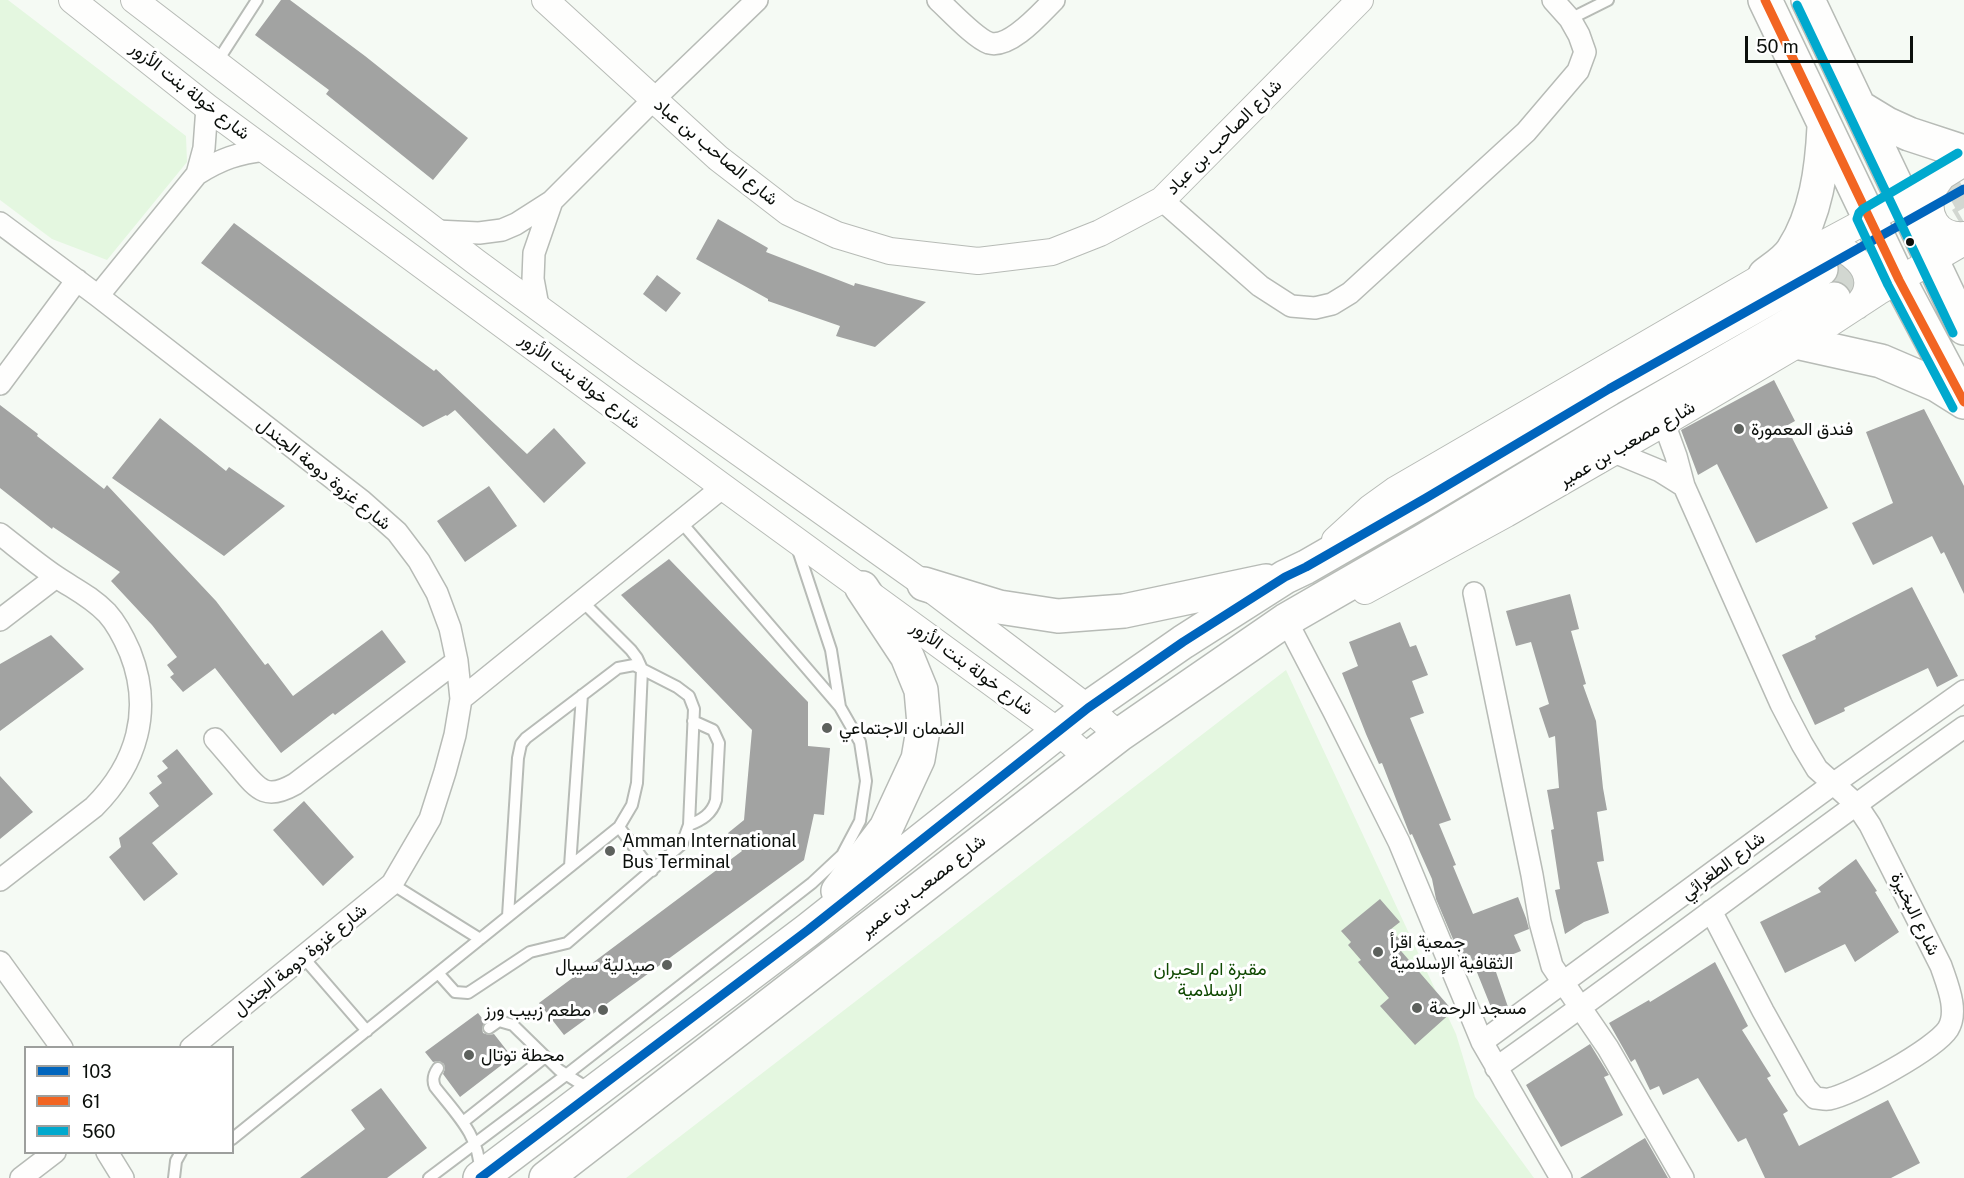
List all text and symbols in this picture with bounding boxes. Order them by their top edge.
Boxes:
scale bar [1748,24,1916,62]
text: 50 m [1756,36,1799,57]
street label: شارع خولة بنت الأزور [126,37,254,145]
street label: شارع الصاحب بن عباد [1162,75,1286,199]
street label: شارع الصاحب بن عباد [650,94,782,210]
unlabelled marker [1904,236,1916,248]
street label: شارع خولة بنت الأزور [515,328,645,434]
street label: شارع مصعب بن عمير [1555,396,1699,492]
street label: شارع غزوة دومة الجندل [253,413,395,535]
place label: فندق المعمورة [1751,418,1853,440]
marker: فندق المعمورة [1732,422,1746,436]
street label: شارع خولة بنت الأزور [906,616,1038,720]
place label: الضمان الاجتماعي [839,717,964,739]
marker: الضمان الاجتماعي [820,721,834,735]
street label: شارع الطغرائي [1677,827,1769,905]
place label: Amman International Bus Terminal [622,830,797,872]
street label: شارع مصعب بن عمير [856,830,990,942]
marker: Amman International Bus Terminal [603,844,617,858]
street label: شارع البخيرة [1886,869,1944,959]
street label: شارع غزوة دومة الجندل [229,899,371,1021]
place label: جمعية اقرأ الثقافية الإسلامية [1390,931,1513,974]
marker: جمعية اقرأ الثقافية الإسلامية [1371,945,1385,959]
place label: صيدلية سيبال [555,954,655,976]
marker: صيدلية سيبال [660,958,674,972]
park label: مقبرة ام الحيران الإسلامية [1153,958,1267,1000]
place label: مسجد الرحمة [1429,997,1527,1019]
place label: مطعم زبيب ورز [484,999,591,1021]
marker: مسجد الرحمة [1410,1001,1424,1015]
marker: مطعم زبيب ورز [596,1003,610,1017]
place label: محطة توتال [481,1044,564,1066]
legend [24,1046,234,1154]
marker: محطة توتال [462,1048,476,1062]
text: 103 [82,1061,112,1082]
text: 61 [82,1091,101,1112]
text: 560 [82,1121,116,1142]

